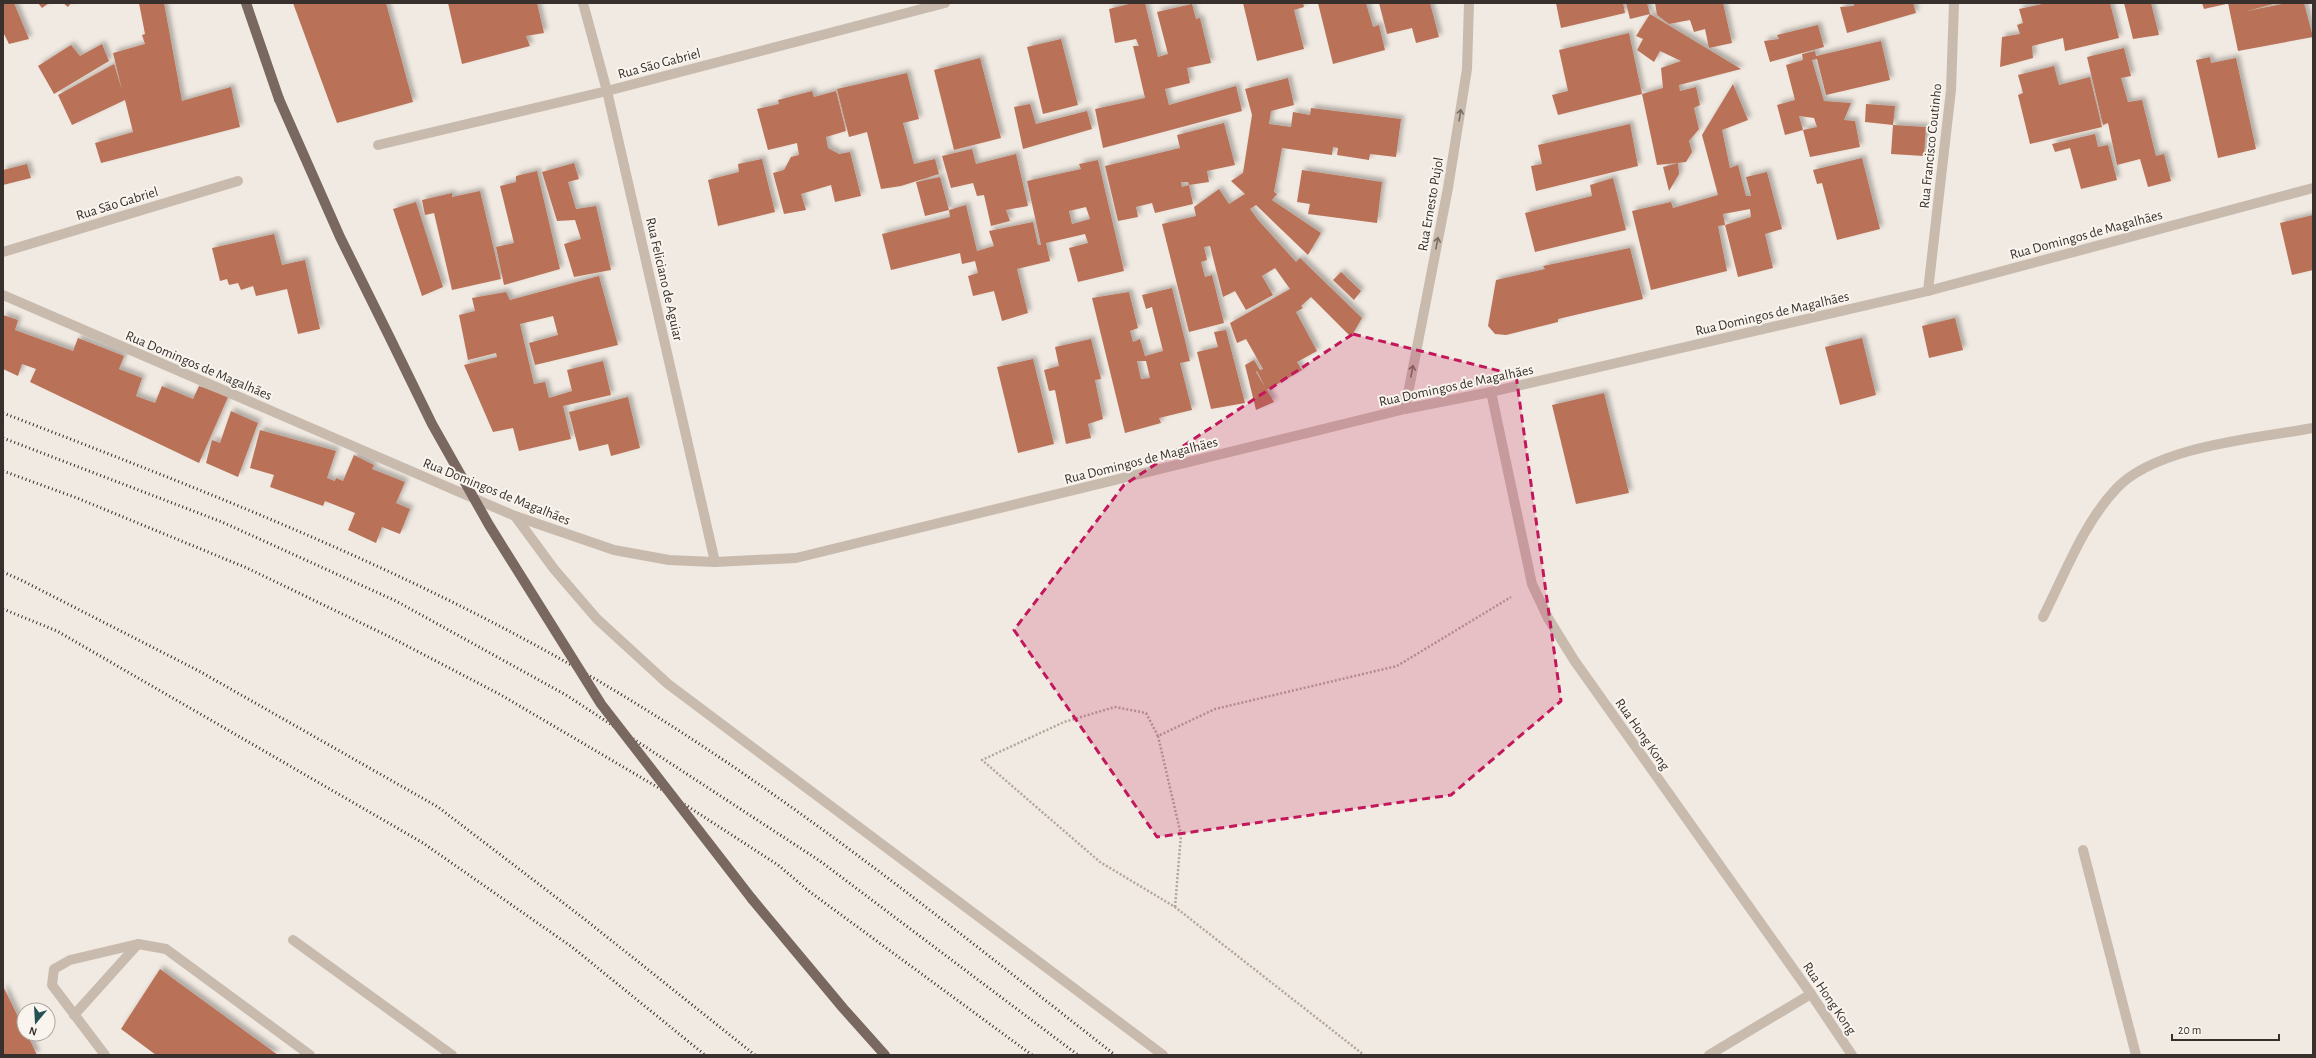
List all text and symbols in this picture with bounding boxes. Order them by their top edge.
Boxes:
street label: Rua São Gabriel [616,46,702,82]
street label: Rua Francisco Coutinho [1917,83,1945,209]
one-way arrow [1456,109,1464,122]
street label: Rua Ernesto Pujol [1416,156,1446,252]
street label: Rua São Gabriel [75,185,160,223]
street label: Rua Domingos de Magalhães [2008,208,2164,262]
street label: Rua Feliciano de Aguiar [643,216,685,343]
one-way arrow [1434,237,1442,250]
street label: Rua Domingos de Magalhães [1694,289,1851,339]
street label: Rua Domingos de Magalhães [123,329,274,403]
street label: Rua Domingos de Magalhães [1378,363,1535,409]
one-way arrow [1409,365,1417,378]
street label: Rua Domingos de Magalhães [1063,435,1219,487]
street label: Rua Domingos de Magalhães [421,456,572,528]
street label: Rua Hong Kong [1612,696,1672,773]
street label: Rua Hong Kong [1800,960,1859,1037]
north arrow [16,1002,56,1042]
scale bar [2172,1016,2279,1042]
text: 20 m [2178,1024,2201,1036]
text: N [28,1025,38,1037]

